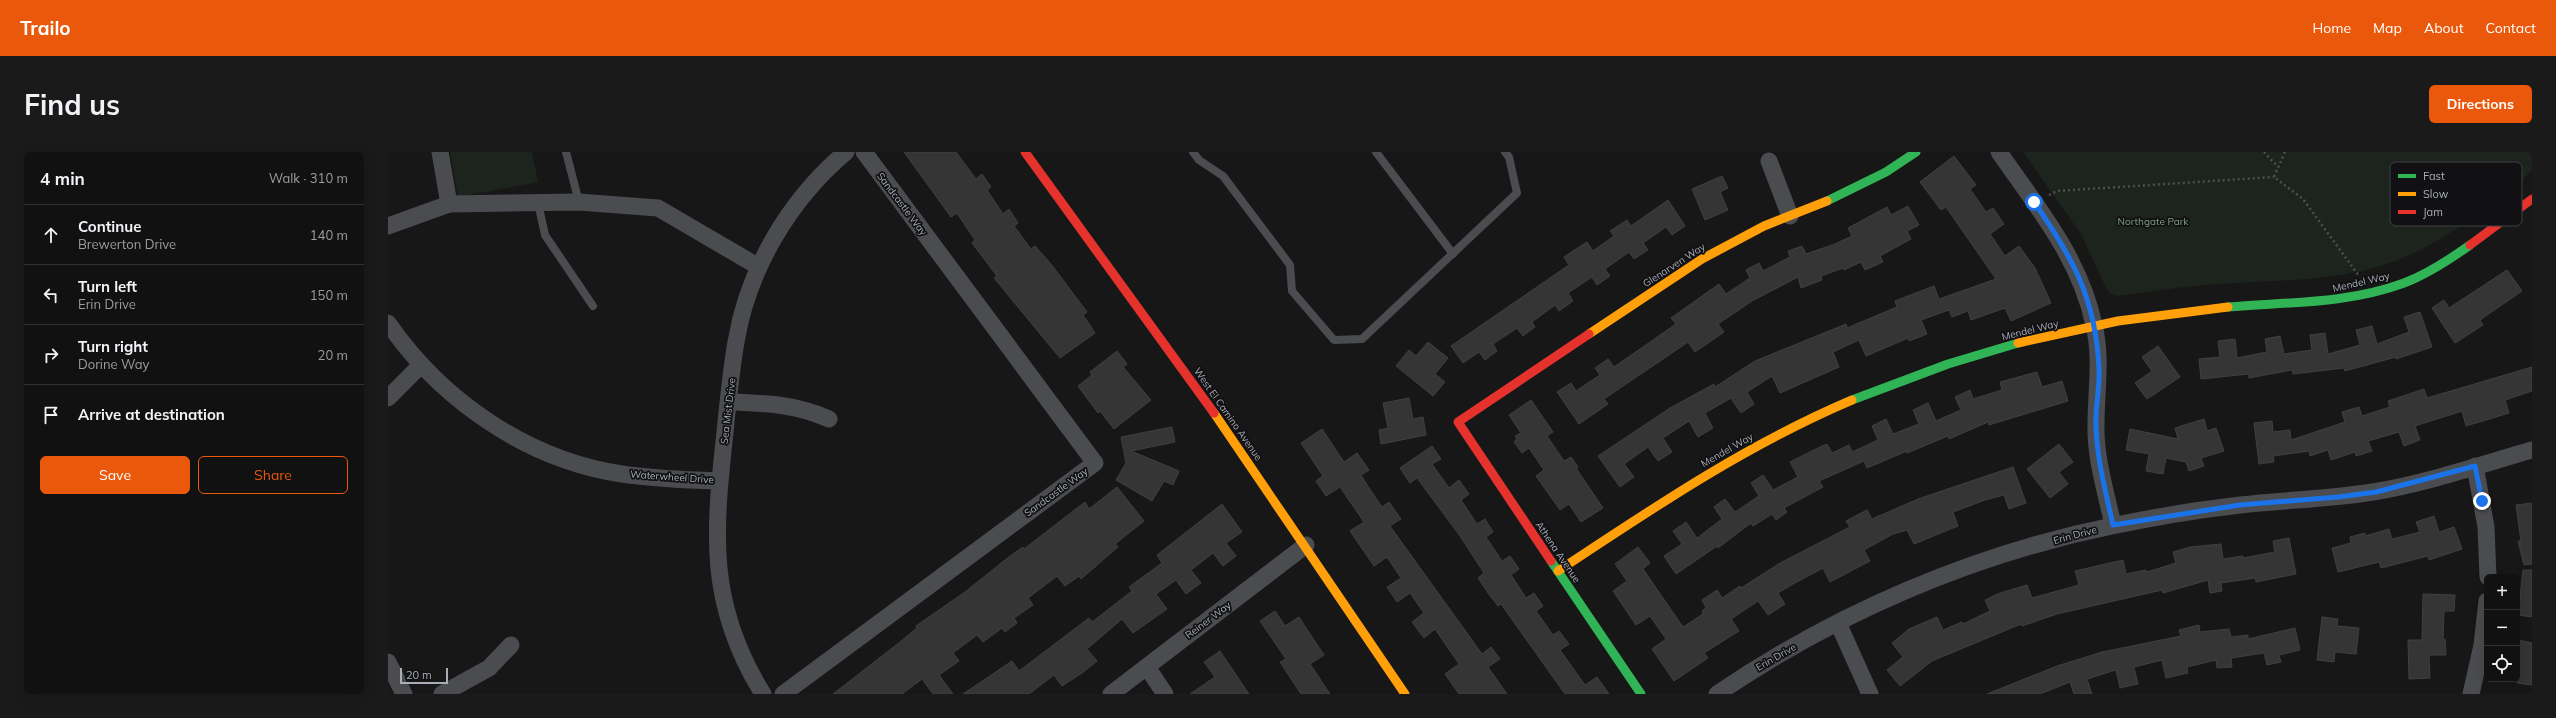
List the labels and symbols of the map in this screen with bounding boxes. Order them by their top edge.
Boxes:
legend [2390,162,2522,226]
text: Fast [2423,169,2445,183]
street label: Sandcastle Way [874,170,930,239]
text: Slow [2423,187,2449,201]
route start [2025,193,2043,211]
text: Jam [2423,205,2443,219]
park label: Northgate Park [2117,215,2189,228]
street label: Glenarven Way [1640,240,1708,290]
street label: Mendel Way [2331,269,2391,295]
street label: Mendel Way [2000,316,2060,343]
street label: West El Camino Avenue [1191,365,1265,463]
street label: Sea Mist Drive [718,377,738,445]
street label: Mendel Way [1699,429,1756,470]
street label: Sandcastle Way [1022,464,1091,519]
street label: Waterwheel Drive [630,468,714,486]
route end [2473,492,2491,510]
street label: Athena Avenue [1533,519,1583,585]
street label: Erin Drive [2052,523,2098,547]
street label: Reiner Way [1183,598,1234,641]
street label: Erin Drive [1753,640,1799,674]
scale bar [400,666,448,685]

